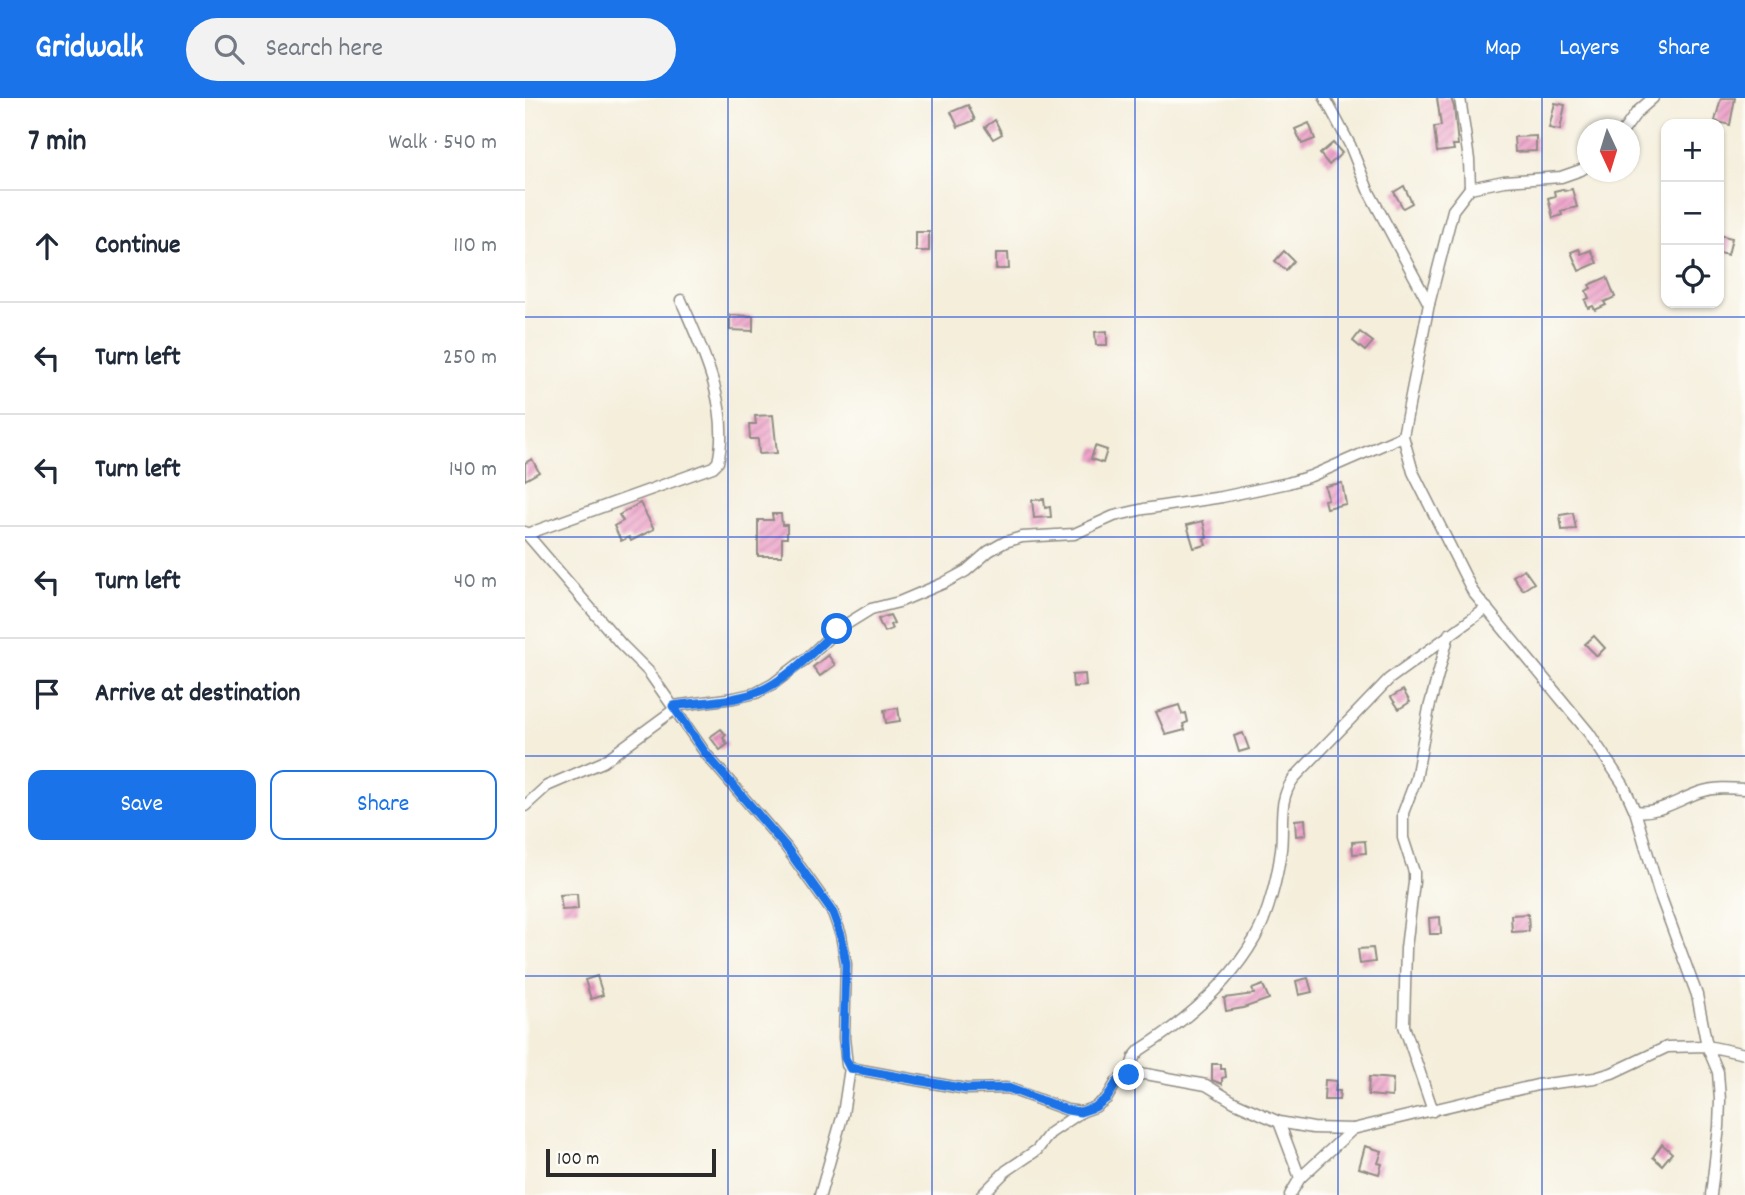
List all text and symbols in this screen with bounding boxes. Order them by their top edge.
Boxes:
search box [186,18,676,81]
text: Gridwalk [35,26,144,73]
icon: search [210,30,248,68]
text: Search here [266,31,383,68]
text: Map [1485,32,1521,66]
text: Layers [1559,32,1620,66]
text: Share [1658,32,1710,66]
north arrow [1577,119,1640,182]
map controls [1661,119,1724,308]
button: + [1661,119,1724,182]
text: 7 min [28,122,86,165]
text: Walk · 540 m [389,127,497,160]
button: − [1661,182,1724,245]
icon: ahead [28,227,66,265]
text: Continue [95,228,180,265]
text: 110 m [453,230,497,263]
button: locate [1661,245,1724,308]
icon: left [28,339,66,377]
text: Turn left [95,340,181,377]
text: 250 m [443,342,497,375]
icon: left [28,451,66,489]
text: Turn left [95,452,181,489]
text: 140 m [449,454,497,487]
icon: left [28,563,66,601]
text: Turn left [95,564,181,601]
text: 40 m [454,566,497,599]
route start [821,613,852,644]
icon: arrive [28,675,66,713]
text: Arrive at destination [95,676,300,713]
button: Save [28,770,256,840]
button: Share [270,770,497,840]
route end [1113,1059,1144,1090]
scale bar [546,1146,716,1178]
text: 100 m [557,1147,599,1174]

